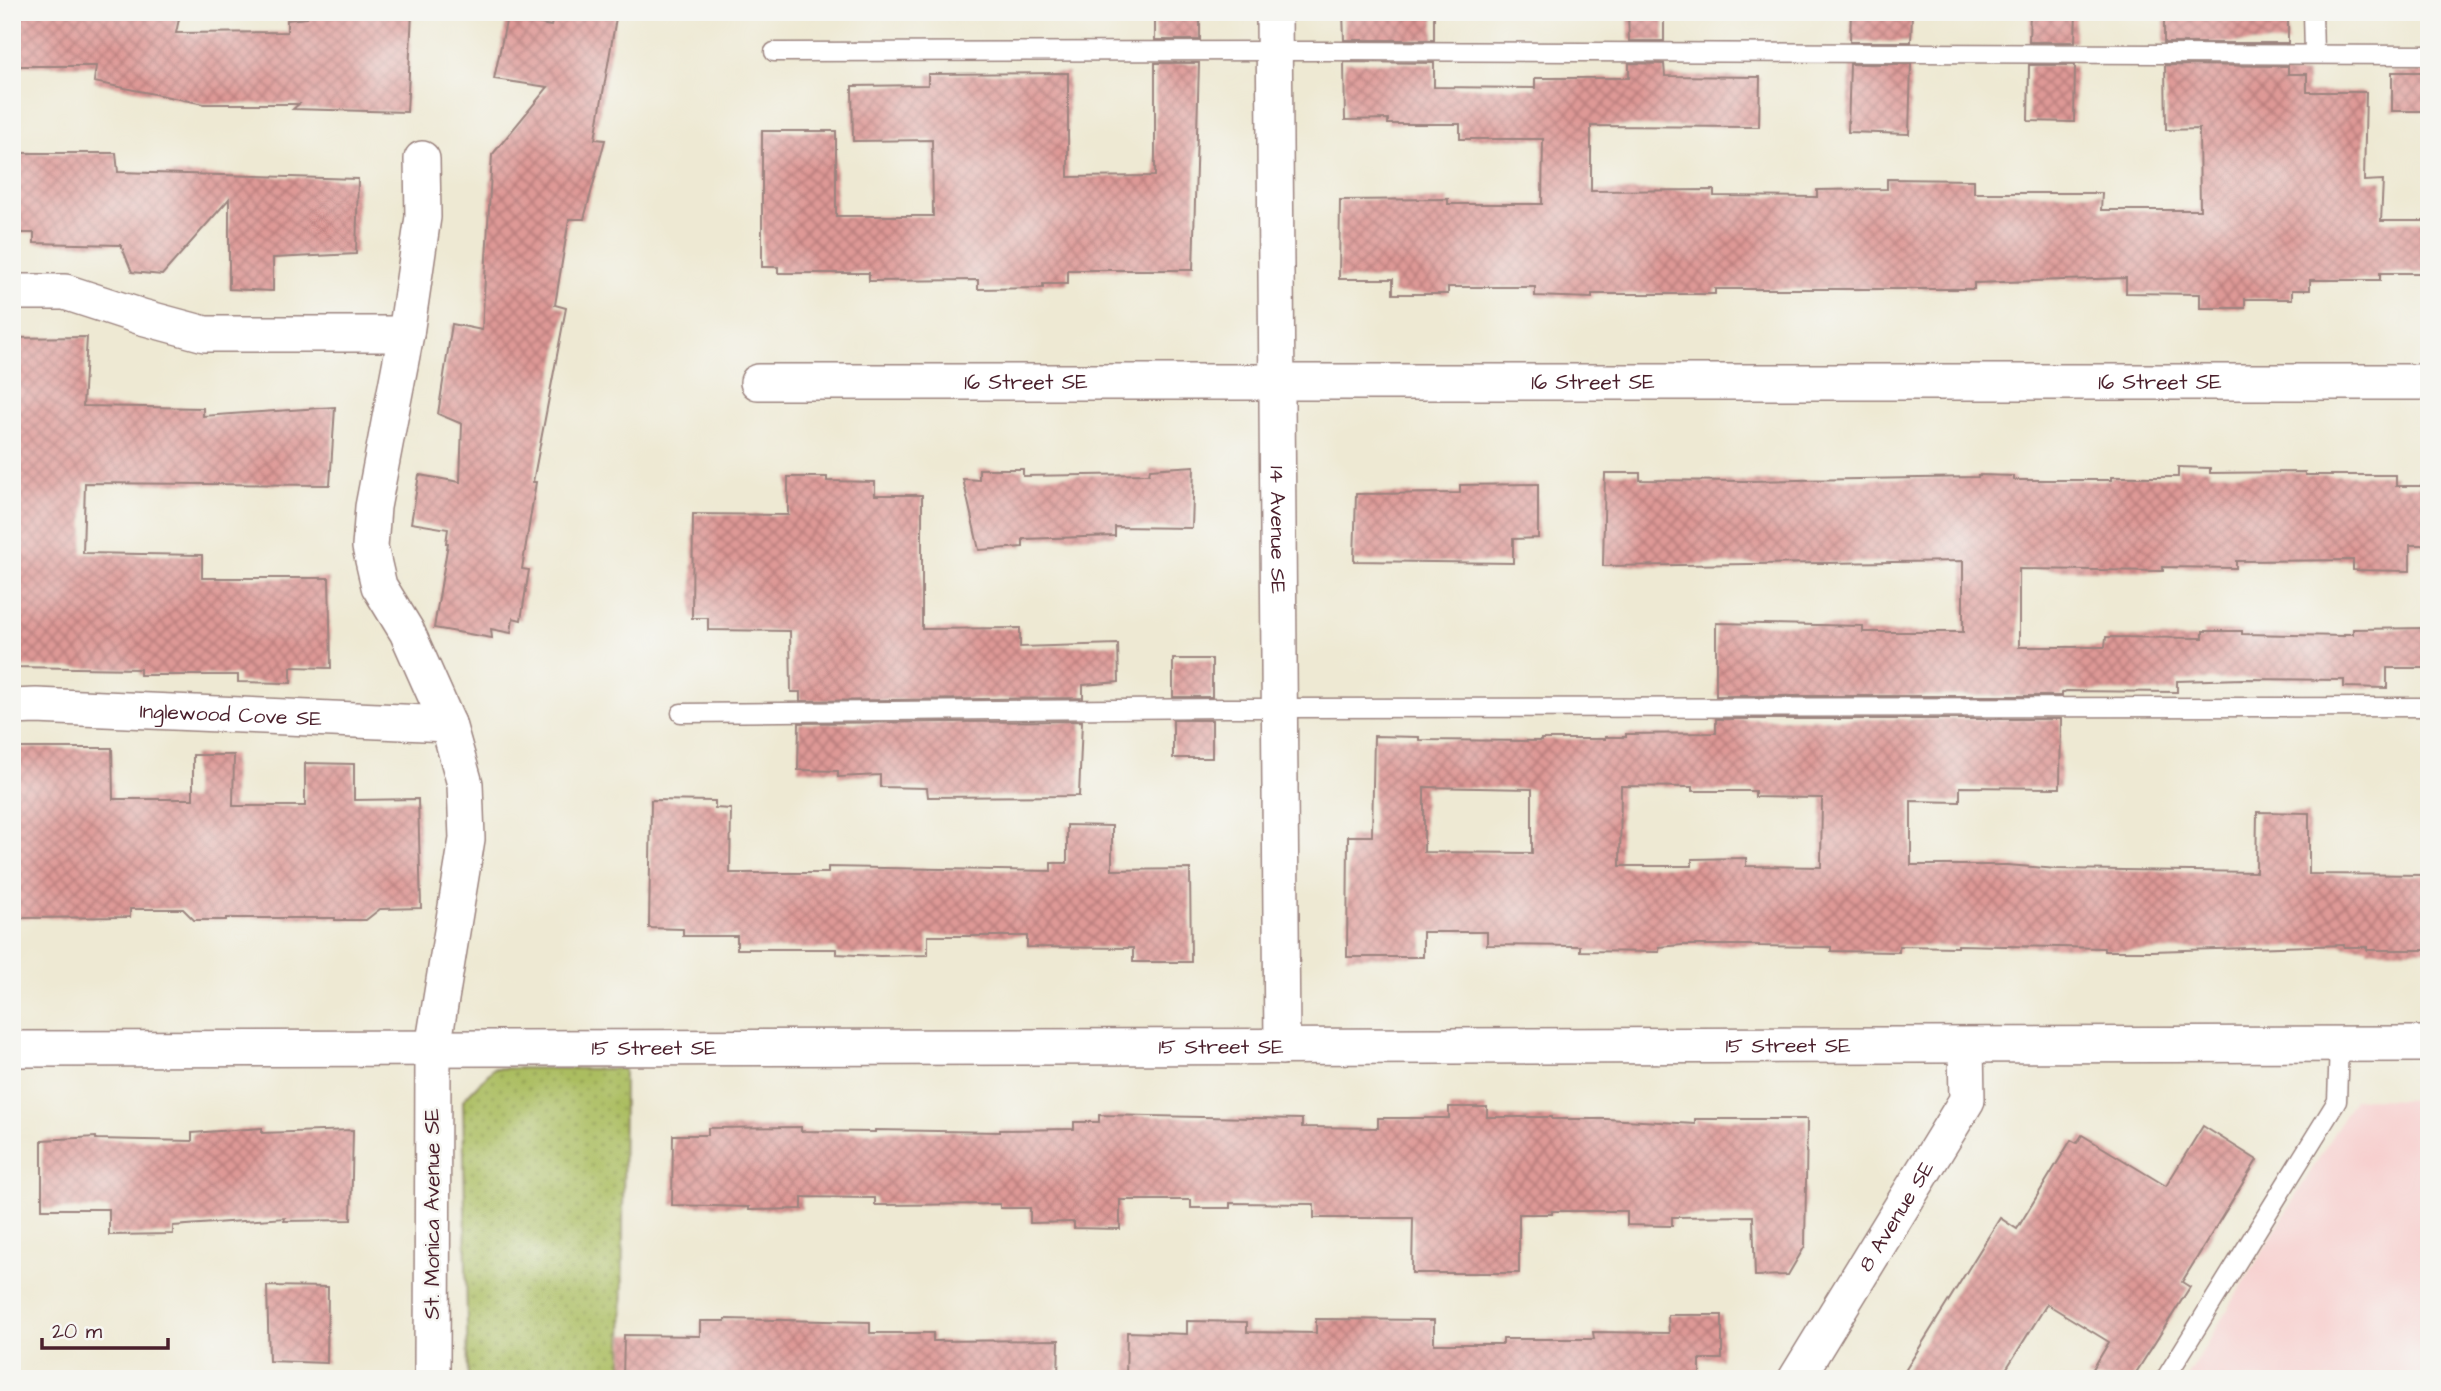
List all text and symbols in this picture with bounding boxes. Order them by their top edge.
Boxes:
street label: 16 Street SE [964,368,1088,397]
street label: 16 Street SE [1531,368,1655,397]
street label: 16 Street SE [2098,368,2222,397]
street label: 14 Avenue SE [1263,466,1293,595]
street label: Inglewood Cove SE [139,697,323,733]
street label: 15 Street SE [1725,1031,1851,1060]
street label: 15 Street SE [1158,1032,1284,1062]
street label: 15 Street SE [591,1034,717,1063]
street label: St. Monica Avenue SE [418,1108,447,1320]
street label: 8 Avenue SE [1851,1155,1941,1277]
scale bar [42,1307,168,1351]
text: 20 m [52,1317,103,1346]

